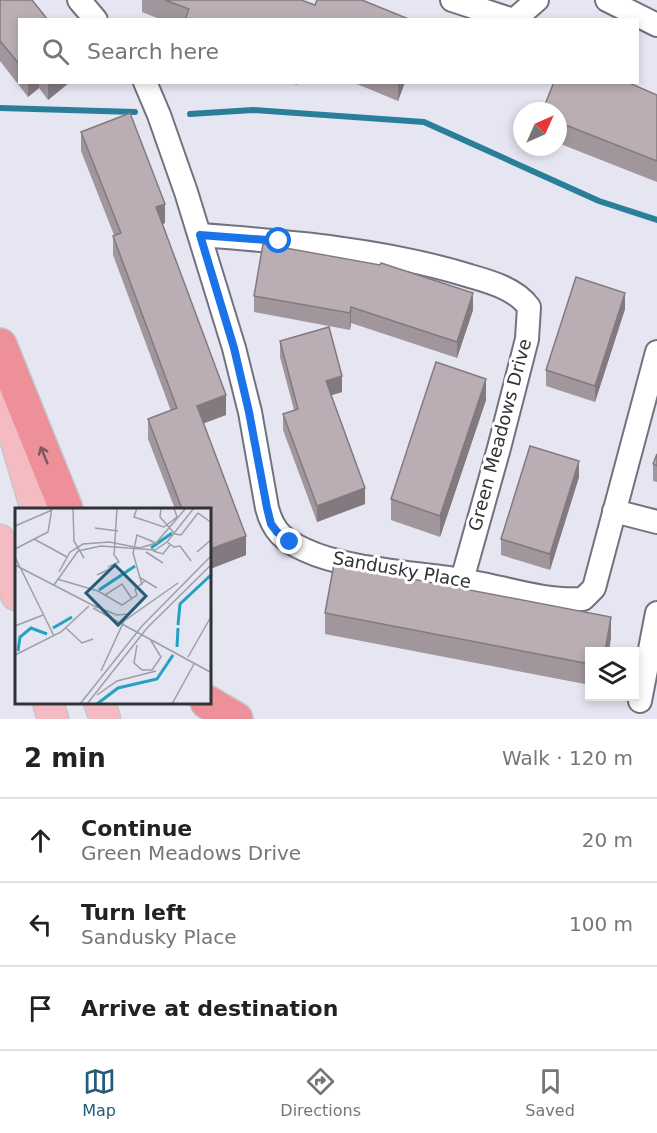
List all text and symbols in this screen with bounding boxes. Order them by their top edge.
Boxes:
search box [18,18,639,84]
icon: search [39,35,72,68]
text: Search here [87,39,219,64]
north arrow [513,102,567,156]
route start [265,227,291,253]
street label: Green Meadows Drive [464,336,535,533]
one-way arrow [38,446,49,465]
inset map [15,508,212,704]
route end [276,528,302,554]
street label: Sandusky Place [331,547,473,592]
map controls [585,647,639,701]
button: layers [585,647,639,701]
text: 2 min [24,743,106,773]
text: Walk · 120 m [502,746,633,770]
text: Continue [81,816,192,841]
icon: ahead [24,824,57,857]
text: 20 m [582,828,633,852]
text: Green Meadows Drive [81,841,301,865]
text: Turn left [81,900,186,925]
icon: left [24,908,57,941]
text: 100 m [569,912,633,936]
text: Sandusky Place [81,925,237,949]
icon: arrive [24,992,57,1025]
text: Arrive at destination [81,996,338,1021]
tab: Map [82,1065,116,1120]
tab: Directions [280,1065,361,1120]
tab: Saved [525,1065,575,1120]

